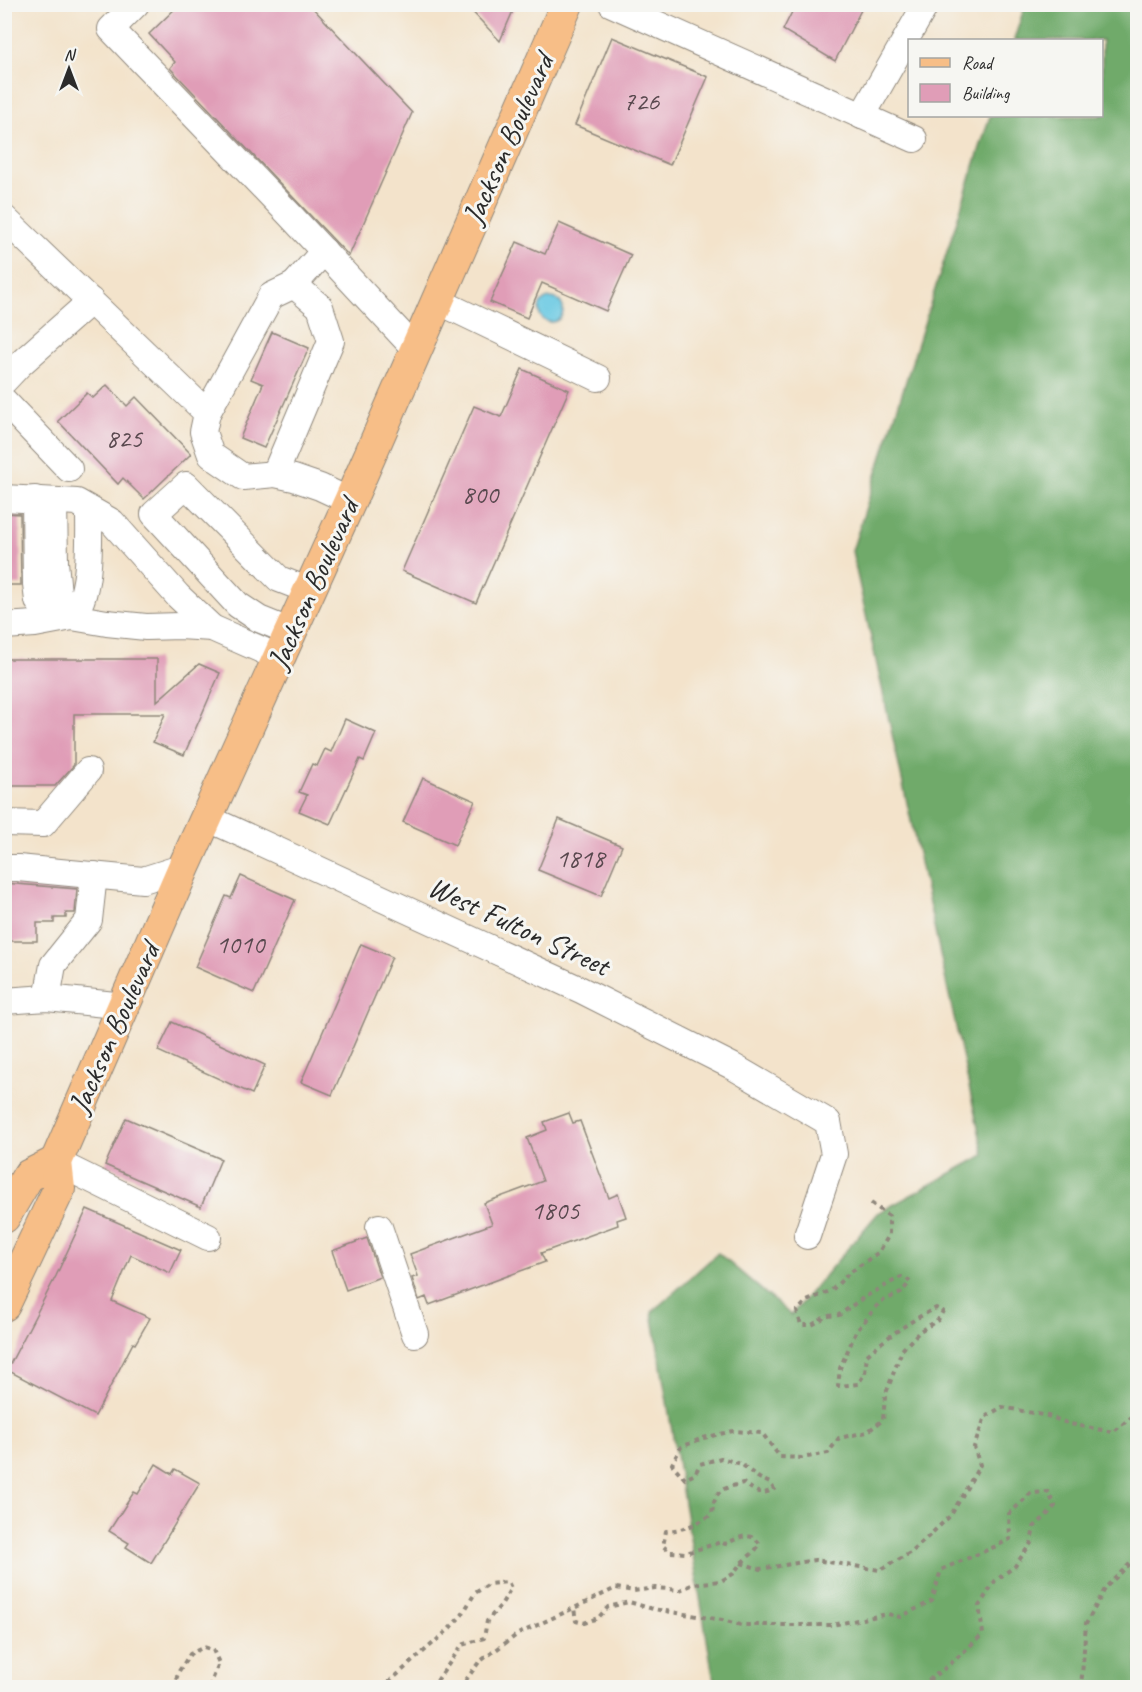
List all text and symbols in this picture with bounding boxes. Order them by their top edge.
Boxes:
north arrow [39,39,99,99]
legend [908,39,1103,117]
street label: Jackson Boulevard [453,44,564,232]
text: N [64,45,77,65]
text: Road [962,52,995,74]
text: Building [962,82,1011,104]
house number: 726 [623,84,660,118]
house number: 825 [106,421,144,455]
house number: 800 [462,477,500,511]
street label: Jackson Boulevard [258,489,369,677]
house number: 1818 [556,841,607,875]
street label: West Fulton Street [422,868,618,986]
house number: 1010 [216,927,266,961]
street label: Jackson Boulevard [59,933,170,1121]
house number: 1805 [531,1193,581,1227]

